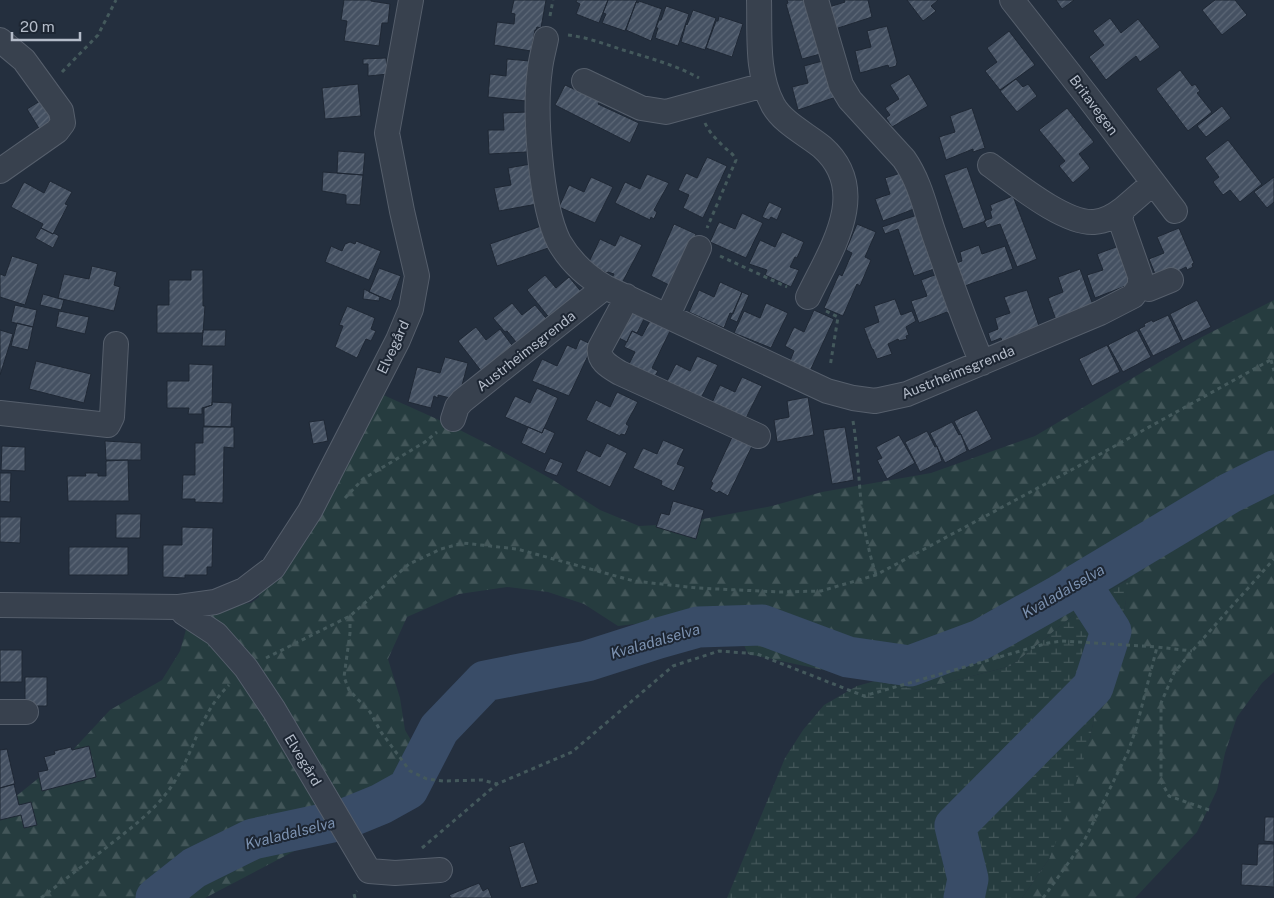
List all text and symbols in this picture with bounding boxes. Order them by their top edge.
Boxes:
scale bar [12,10,80,42]
text: 20 m [20,18,55,35]
street label: Britavegen [1066,72,1122,138]
street label: Austrheimsgrenda [474,308,578,394]
street label: Elvegård [374,318,412,376]
street label: Austrheimsgrenda [899,342,1017,402]
water label: Kvaladalselva [1019,561,1107,621]
water label: Kvaladalselva [608,620,702,662]
street label: Elvegård [281,731,325,789]
water label: Kvaladalselva [243,814,337,852]

